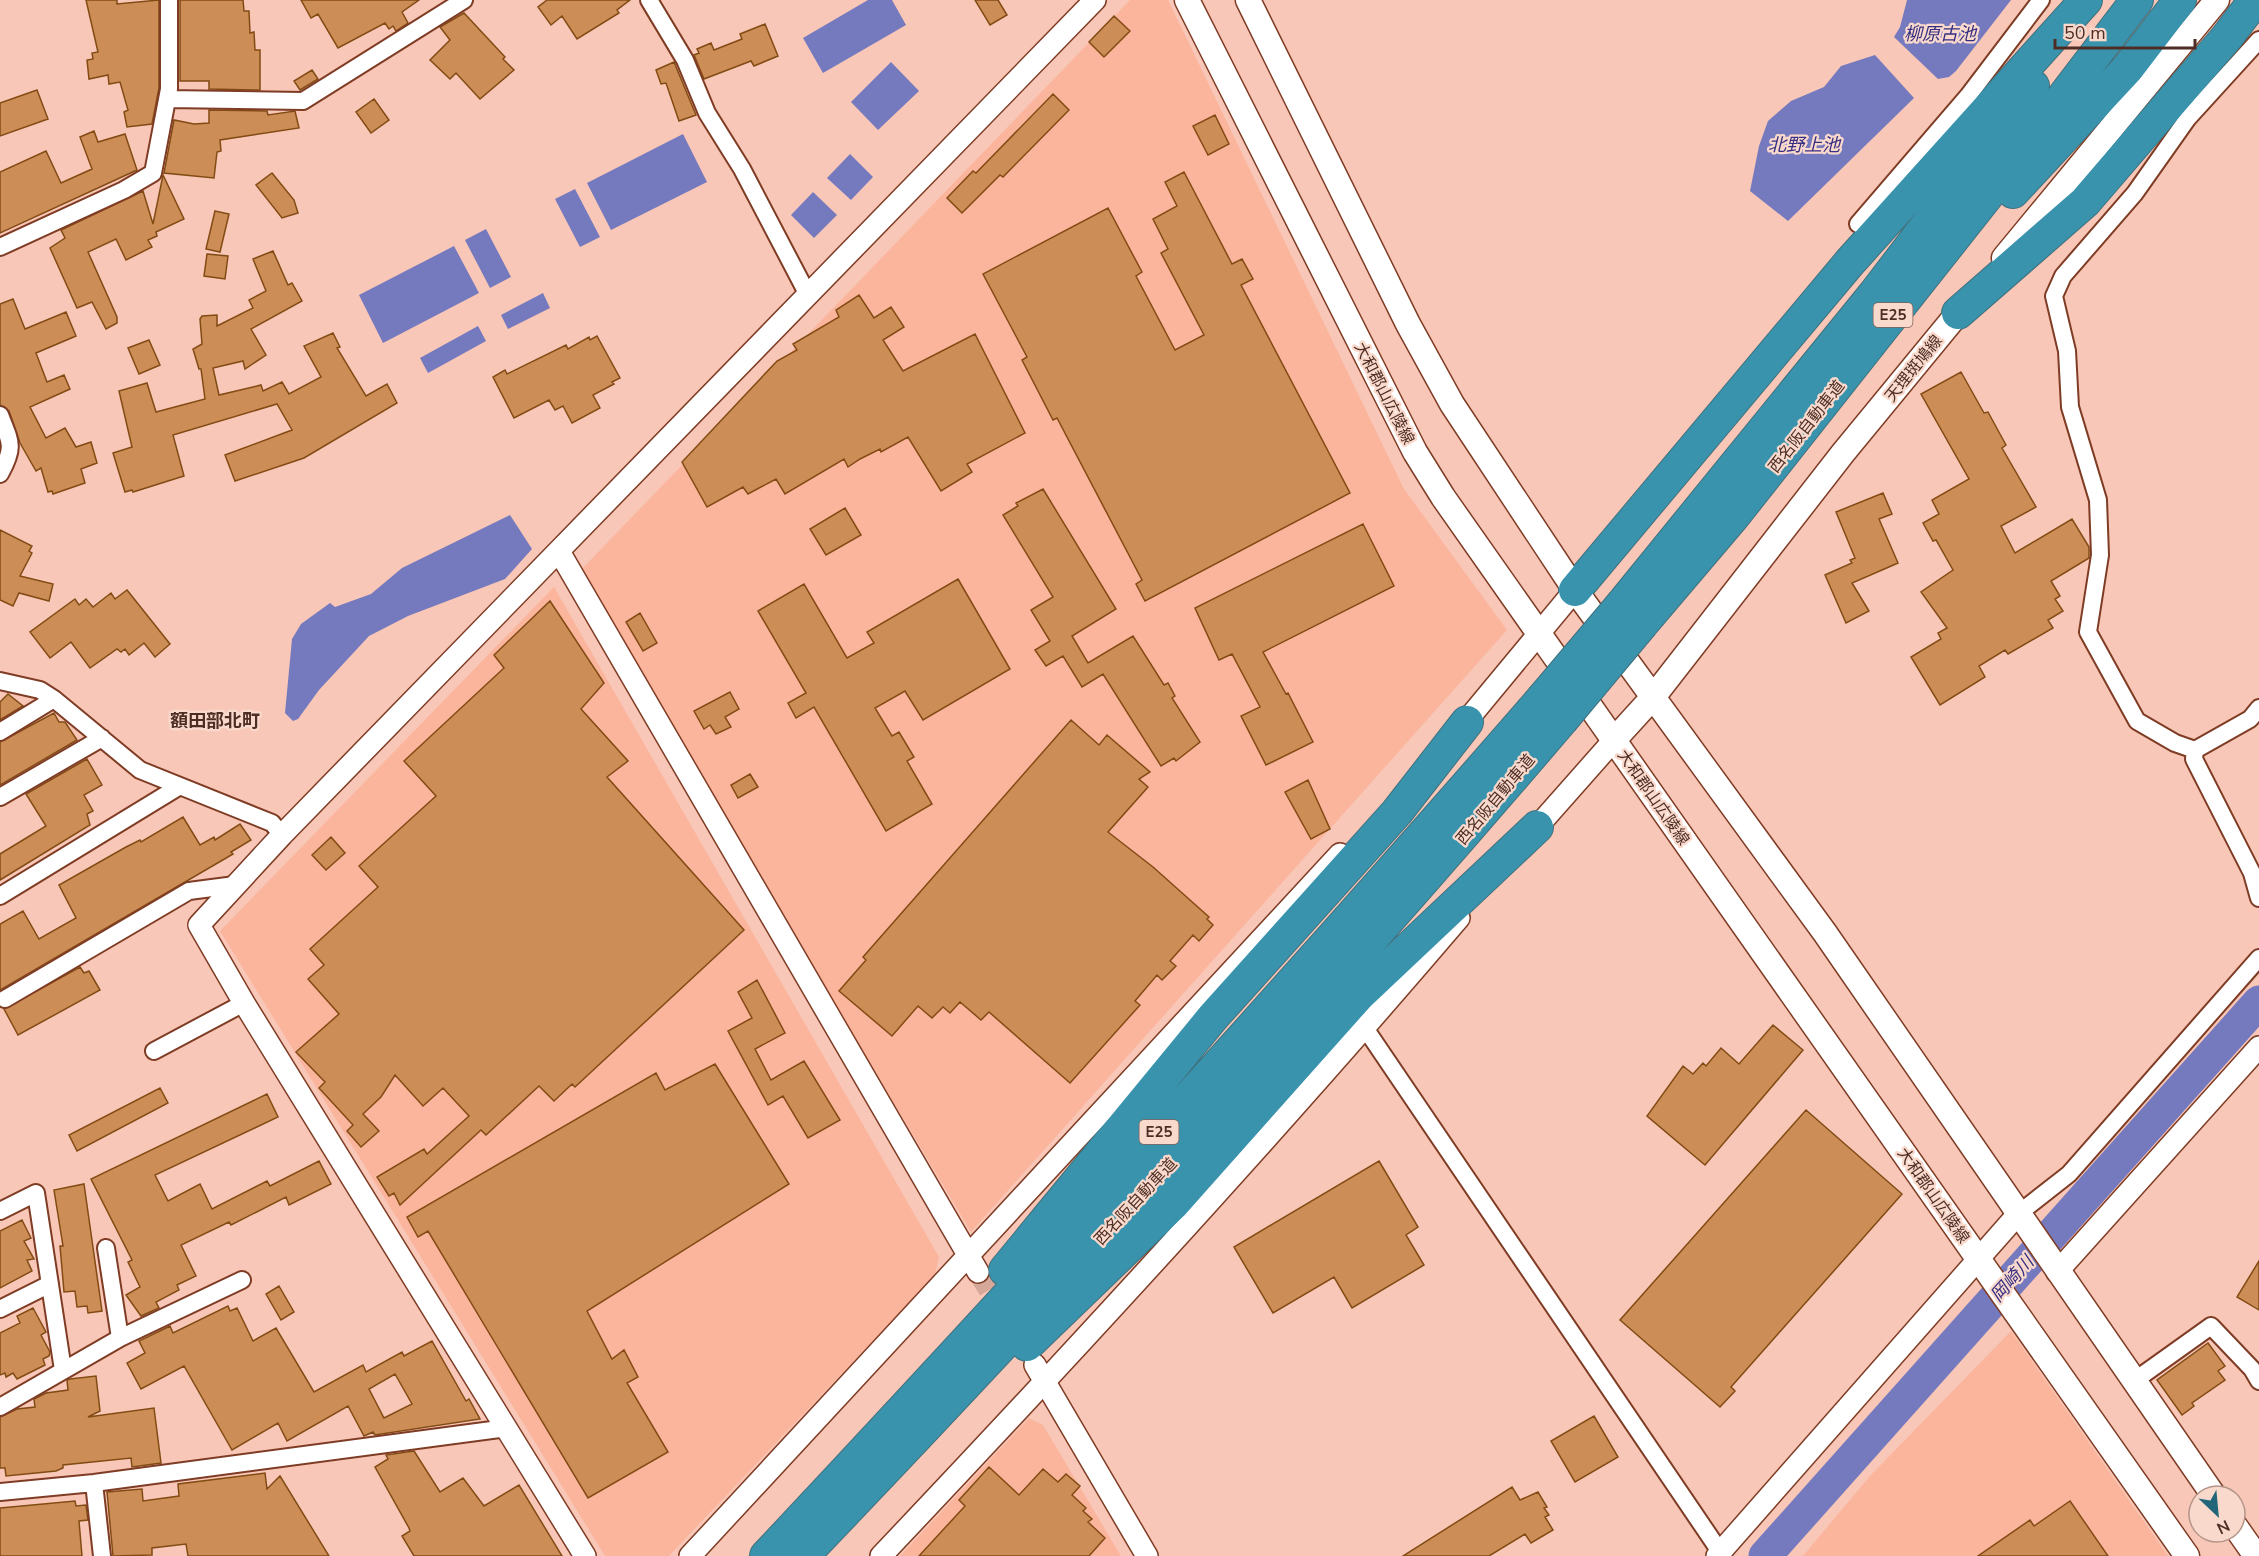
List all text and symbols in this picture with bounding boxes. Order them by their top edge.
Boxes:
scale bar [2055,12,2194,50]
text: 50 m [2064,21,2106,45]
water label: 柳原古池 [1904,22,1978,46]
water label: 北野上池 [1768,133,1842,157]
road number: E25 [1874,303,1912,327]
street label: 天理斑鳩線 [1880,331,1948,407]
street label: 大和郡山広陵線 [1349,339,1419,448]
street label: 西名阪自動車道 [1764,376,1850,478]
district label: 額田部北町 [170,709,260,733]
street label: 大和郡山広陵線 [1612,745,1694,850]
street label: 西名阪自動車道 [1451,750,1540,850]
road number: E25 [1140,1120,1178,1144]
street label: 大和郡山広陵線 [1892,1143,1974,1248]
street label: 西名阪自動車道 [1089,1153,1182,1250]
water label: 岡崎川 [1985,1249,2040,1307]
north arrow [2187,1484,2247,1544]
text: N [2213,1514,2233,1539]

